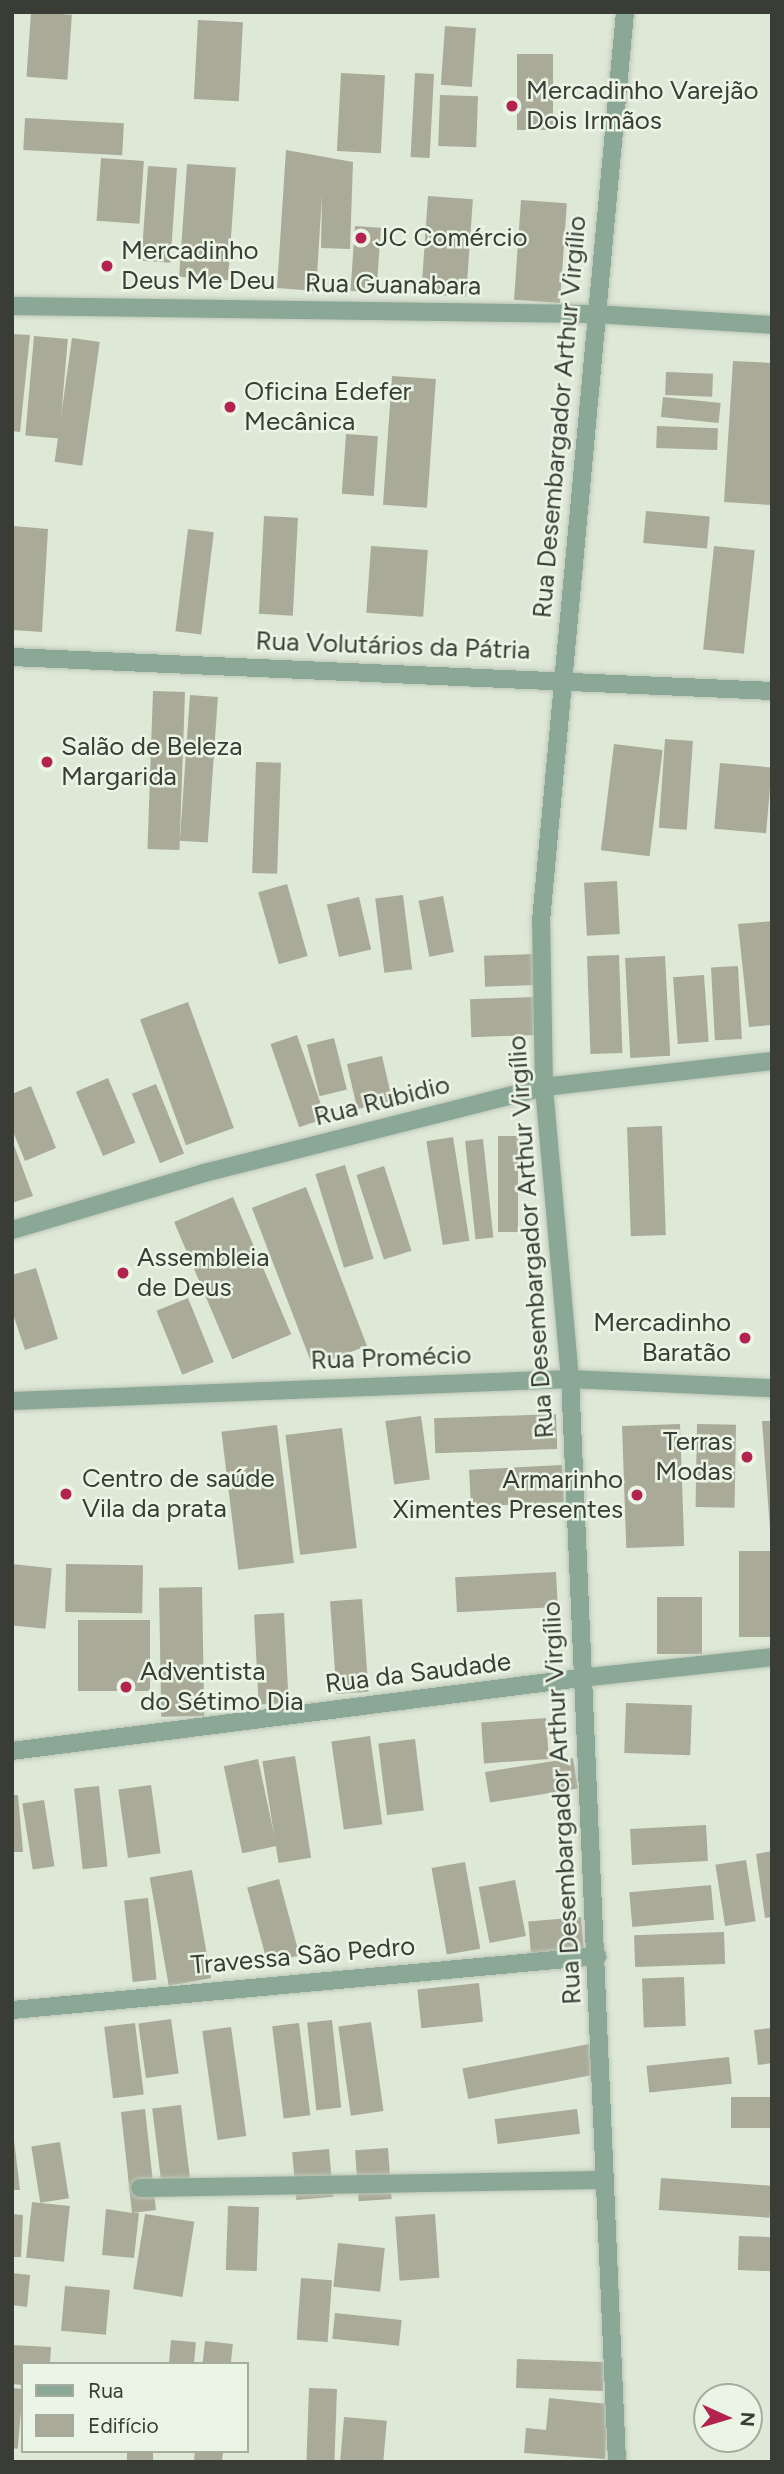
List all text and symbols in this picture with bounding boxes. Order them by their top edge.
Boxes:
place label: Mercadinho Varejão Dois Irmãos [526,75,759,136]
marker: Mercadinho Varejão Dois Irmãos [504,98,520,114]
street label: Rua Desembargador Arthur Virgílio [527,215,593,619]
place label: JC Comércio [375,222,528,254]
marker: JC Comércio [353,230,369,246]
place label: Mercadinho Deus Me Deu [121,235,275,296]
marker: Mercadinho Deus Me Deu [99,258,115,274]
street label: Rua Guanabara [305,268,481,302]
place label: Oficina Edefer Mecânica [244,376,411,438]
marker: Oficina Edefer Mecânica [222,399,238,415]
street label: Rua Volutários da Pátria [255,626,531,666]
place label: Salão de Beleza Margarida [61,731,243,792]
marker: Salão de Beleza Margarida [39,754,55,770]
street label: Rua Desembargador Arthur Virgílio [501,1035,561,1439]
street label: Rua Rubidio [311,1069,453,1133]
place label: Assembleia de Deus [137,1242,270,1304]
marker: Assembleia de Deus [115,1265,131,1281]
place label: Mercadinho Baratão [593,1307,731,1368]
marker: Mercadinho Baratão [737,1330,753,1346]
street label: Rua Promécio [310,1340,472,1376]
place label: Terras Modas [655,1426,733,1488]
marker: Terras Modas [739,1449,755,1465]
place label: Centro de saúde Vila da prata [82,1463,275,1524]
place label: Armarinho Ximentes Presentes [393,1464,623,1526]
marker: Centro de saúde Vila da prata [56,1484,76,1504]
marker: Armarinho Ximentes Presentes [629,1487,645,1503]
street label: Rua Desembargador Arthur Virgílio [536,1601,588,2005]
street label: Rua da Saudade [323,1646,513,1700]
place label: Adventista do Sétimo Dia [140,1656,304,1718]
marker: Adventista do Sétimo Dia [118,1679,134,1695]
street label: Travessa São Pedro [190,1931,416,1981]
legend [21,2362,248,2453]
text: Rua [88,2378,124,2403]
north arrow [693,2383,763,2453]
text: N [735,2411,759,2427]
text: Edifício [88,2413,159,2438]

